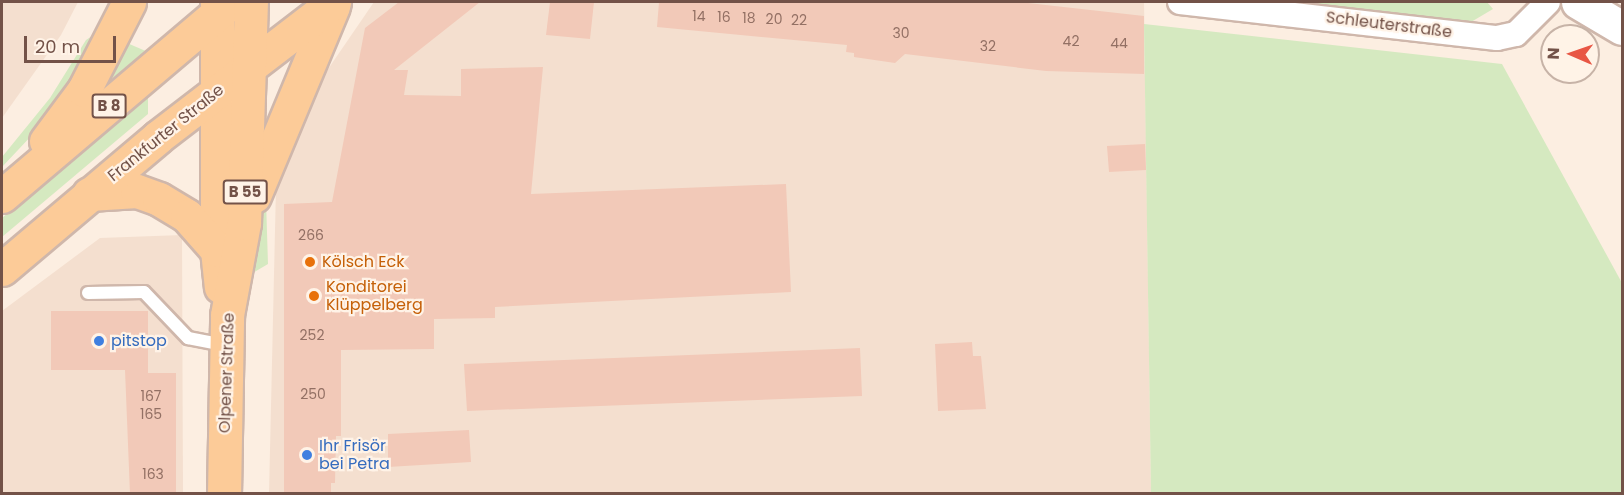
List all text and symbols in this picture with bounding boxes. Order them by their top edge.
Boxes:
house number: 14 [692,8,706,24]
street label: Schleuterstraße [1325,8,1453,42]
house number: 16 [717,9,731,25]
house number: 18 [742,10,756,26]
house number: 20 [766,11,782,27]
house number: 22 [791,12,807,28]
scale bar [27,24,118,62]
north arrow [1540,24,1600,84]
house number: 30 [892,25,910,41]
house number: 42 [1063,33,1079,49]
text: 20 m [35,34,80,59]
house number: 44 [1110,35,1128,51]
house number: 32 [980,38,996,54]
text: N [1542,47,1565,60]
street label: Frankfurter Straße [104,80,228,186]
road number: B 8 [91,94,127,118]
road number: B 55 [222,180,268,204]
house number: 266 [298,227,324,243]
place label: Kölsch Eck [322,252,404,272]
marker: Kölsch Eck [303,255,317,269]
place label: Konditorei Klüppelberg [326,277,423,315]
marker: Konditorei Klüppelberg [307,289,321,303]
street label: Olpener Straße [215,312,239,434]
house number: 252 [300,327,324,343]
place label: pitstop [111,331,167,351]
marker: pitstop [92,334,106,348]
house number: 250 [300,386,326,402]
house number: 167 [140,388,162,404]
house number: 165 [140,406,162,422]
place label: Ihr Frisör bei Petra [319,436,390,474]
marker: Ihr Frisör bei Petra [300,448,314,462]
house number: 163 [142,466,164,482]

